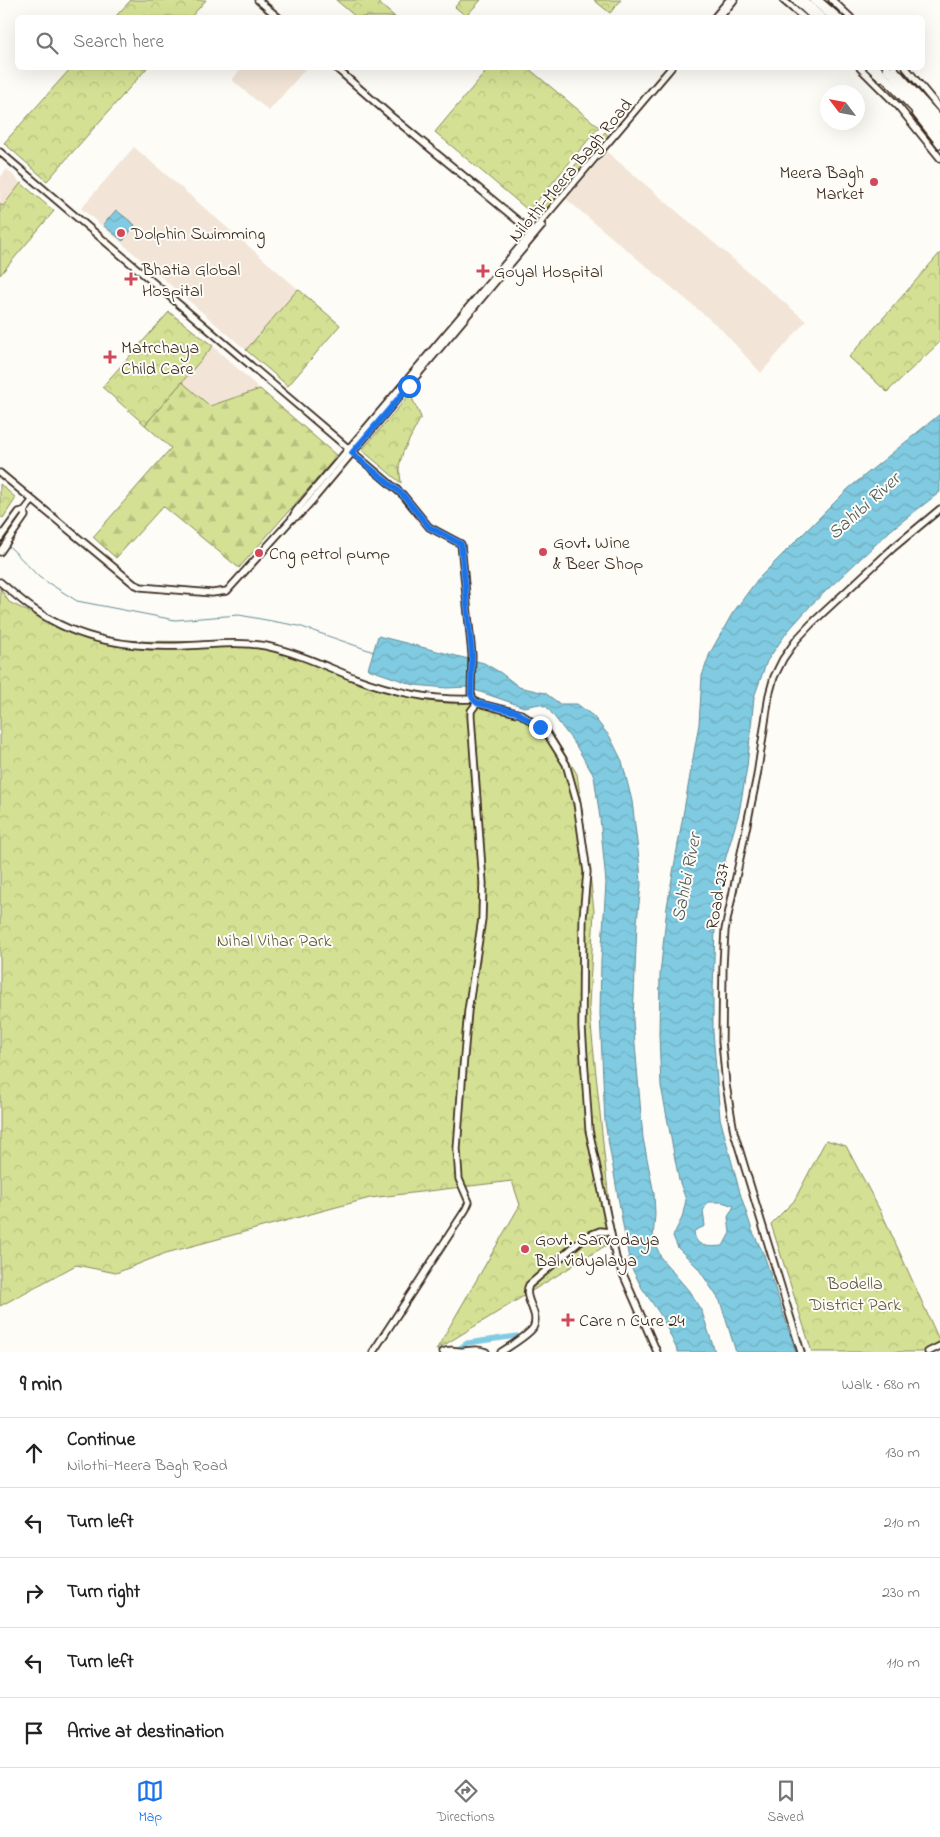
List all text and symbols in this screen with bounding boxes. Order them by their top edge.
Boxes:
search box [15,15,925,70]
icon: search [33,29,61,57]
text: Search here [73,29,164,56]
north arrow [820,85,865,130]
street label: Nilothi-Meera Bagh Road [504,94,640,249]
place label: Meera Bagh Market [779,161,864,208]
marker: Meera Bagh Market [868,176,880,188]
place label: Dolphin Swimming [130,222,265,249]
marker: Dolphin Swimming [115,227,127,239]
place label: Bhatia Global Hospital [141,258,240,305]
place label: Goyal Hospital [494,260,603,286]
marker: Goyal Hospital [476,264,490,278]
marker: Bhatia Global Hospital [124,272,138,286]
place label: Matrchaya Child Care [121,336,199,383]
marker: Matrchaya Child Care [103,350,117,364]
route start [398,375,421,398]
water label: Sahibi River [822,466,908,547]
place label: Govt. Wine & Beer Shop [553,531,644,578]
place label: Cng petrol pump [269,542,390,569]
marker: Govt. Wine & Beer Shop [537,546,549,558]
marker: Cng petrol pump [253,547,265,559]
route end [529,716,552,739]
water label: Sahibi River [666,829,710,924]
street label: Road 237 [700,860,738,932]
park label: Nihal Vihar Park [217,929,331,955]
place label: Govt. Sarvodaya Bal vidyalaya [534,1228,660,1275]
marker: Govt. Sarvodaya Bal vidyalaya [519,1243,531,1255]
park label: Bodella District Park [808,1272,901,1319]
place label: Care n Cure 24 [579,1309,685,1335]
marker: Care n Cure 24 [561,1313,575,1327]
text: 9 min [20,1370,62,1400]
text: Walk · 680 m [841,1373,920,1397]
text: Continue [67,1427,135,1454]
icon: ahead [20,1439,48,1467]
text: 130 m [885,1441,920,1465]
text: Nilothi-Meera Bagh Road [67,1454,228,1478]
icon: left [20,1509,48,1537]
text: Turn left [67,1509,134,1536]
text: 210 m [884,1511,920,1535]
icon: right [20,1579,48,1607]
text: Turn right [67,1579,140,1606]
text: 230 m [882,1581,920,1605]
icon: left [20,1649,48,1677]
text: Turn left [67,1649,134,1676]
text: 110 m [886,1651,920,1675]
icon: arrive [20,1719,48,1747]
text: Arrive at destination [67,1719,224,1746]
tab: Map [136,1777,164,1828]
tab: Directions [437,1777,495,1828]
tab: Saved [767,1777,804,1828]

